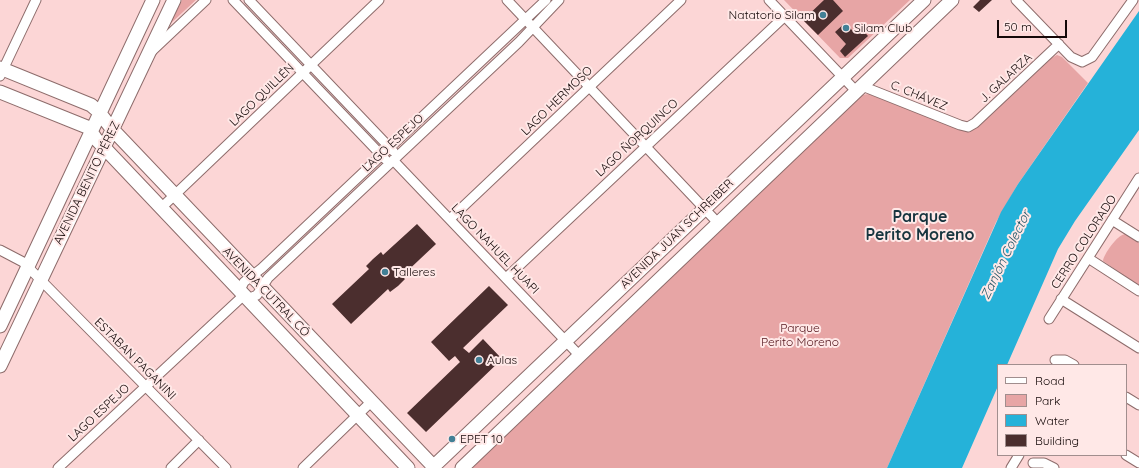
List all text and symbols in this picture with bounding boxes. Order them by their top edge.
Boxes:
place label: Natatorio Silam [728,8,815,22]
marker: Natatorio Silam [818,10,828,20]
scale bar [999,12,1069,38]
text: 50 m [1004,19,1032,34]
place label: Silam Club [854,21,912,35]
marker: Silam Club [841,23,851,33]
street label: J. GALARZA [977,50,1035,106]
street label: LAGO QUILLÉN [227,61,297,129]
street label: LAGO HERMOSO [518,63,596,139]
street label: C. CHÁVEZ [888,78,950,114]
street label: LAGO ÑORQUINCO [593,96,681,180]
street label: LAGO ESPEJO [359,111,427,175]
street label: AVENIDA BENITO PÉREZ [51,119,123,247]
street label: AVENIDA JUAN SCHREIBER [617,176,737,292]
street label: CERRO COLORADO [1048,192,1120,292]
street label: LAGO NAHUEL HUAPI [448,201,542,297]
district label: Parque Perito Moreno [865,207,975,245]
water label: Zanjón Colector [978,208,1034,302]
street label: AVENIDA CUTRAL CÓ [220,244,312,340]
place label: Talleres [393,265,435,279]
marker: Talleres [380,267,390,277]
street label: ESTABAN PAGANINI [91,315,179,403]
park label: Parque Perito Moreno [761,321,839,349]
place label: Aulas [487,353,517,367]
marker: Aulas [474,355,484,365]
legend [997,364,1127,456]
text: Road [1035,373,1065,388]
street label: LAGO ESPEJO [65,381,133,445]
text: Park [1035,393,1060,408]
text: Water [1035,413,1069,428]
place label: EPET 10 [460,432,503,446]
text: Building [1035,433,1079,448]
marker: EPET 10 [447,434,457,444]

